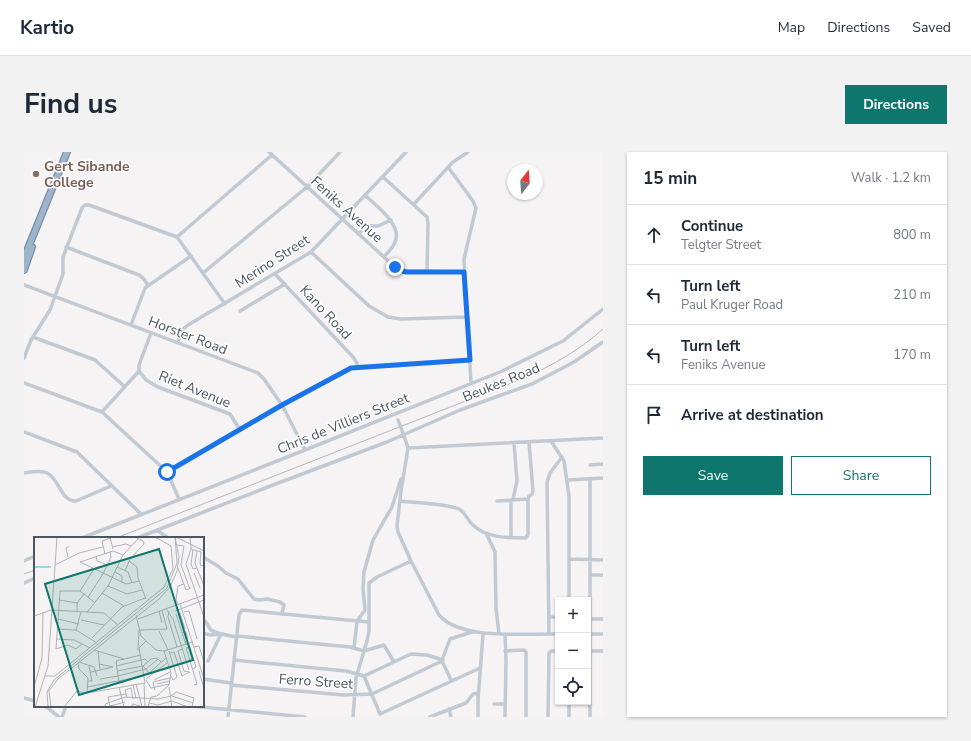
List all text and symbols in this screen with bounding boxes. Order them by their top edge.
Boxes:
text: Kartio [20,15,74,41]
text: Map [778,18,805,37]
text: Directions [827,18,890,37]
text: Saved [912,18,951,37]
text: Find us [24,85,118,123]
button: Directions [845,85,947,124]
place label: Gert Sibande College [44,157,130,192]
north arrow [507,164,543,200]
text: 15 min [643,167,697,190]
marker: Gert Sibande College [31,169,41,179]
text: Walk · 1.2 km [851,169,931,187]
street label: Feniks Avenue [307,172,387,247]
text: Continue [681,216,743,236]
icon: ahead [643,224,665,246]
text: 800 m [893,226,931,244]
street label: Merino Street [231,230,313,293]
text: Telgter Street [681,236,761,254]
route end [386,258,404,276]
text: Turn left [681,276,740,296]
street label: Kano Road [295,281,356,344]
icon: left [643,284,665,306]
text: 210 m [893,286,931,304]
text: Paul Kruger Road [681,296,783,314]
street label: Horster Road [145,312,230,359]
text: Turn left [681,336,740,356]
icon: left [643,344,665,366]
text: 170 m [893,346,931,364]
text: Feniks Avenue [681,356,765,374]
street label: Beukes Road [460,358,543,407]
street label: Riet Avenue [156,366,234,413]
street label: Chris de Villiers Street [274,388,412,459]
icon: arrive [643,404,665,426]
text: Arrive at destination [681,405,824,425]
button: Save [643,456,783,495]
button: Share [791,456,931,495]
route start [158,463,176,481]
inset map [34,537,204,707]
map controls [555,597,591,705]
button: + [555,597,591,633]
button: − [555,633,591,669]
street label: Ferro Street [278,669,354,694]
button: locate [555,669,591,705]

